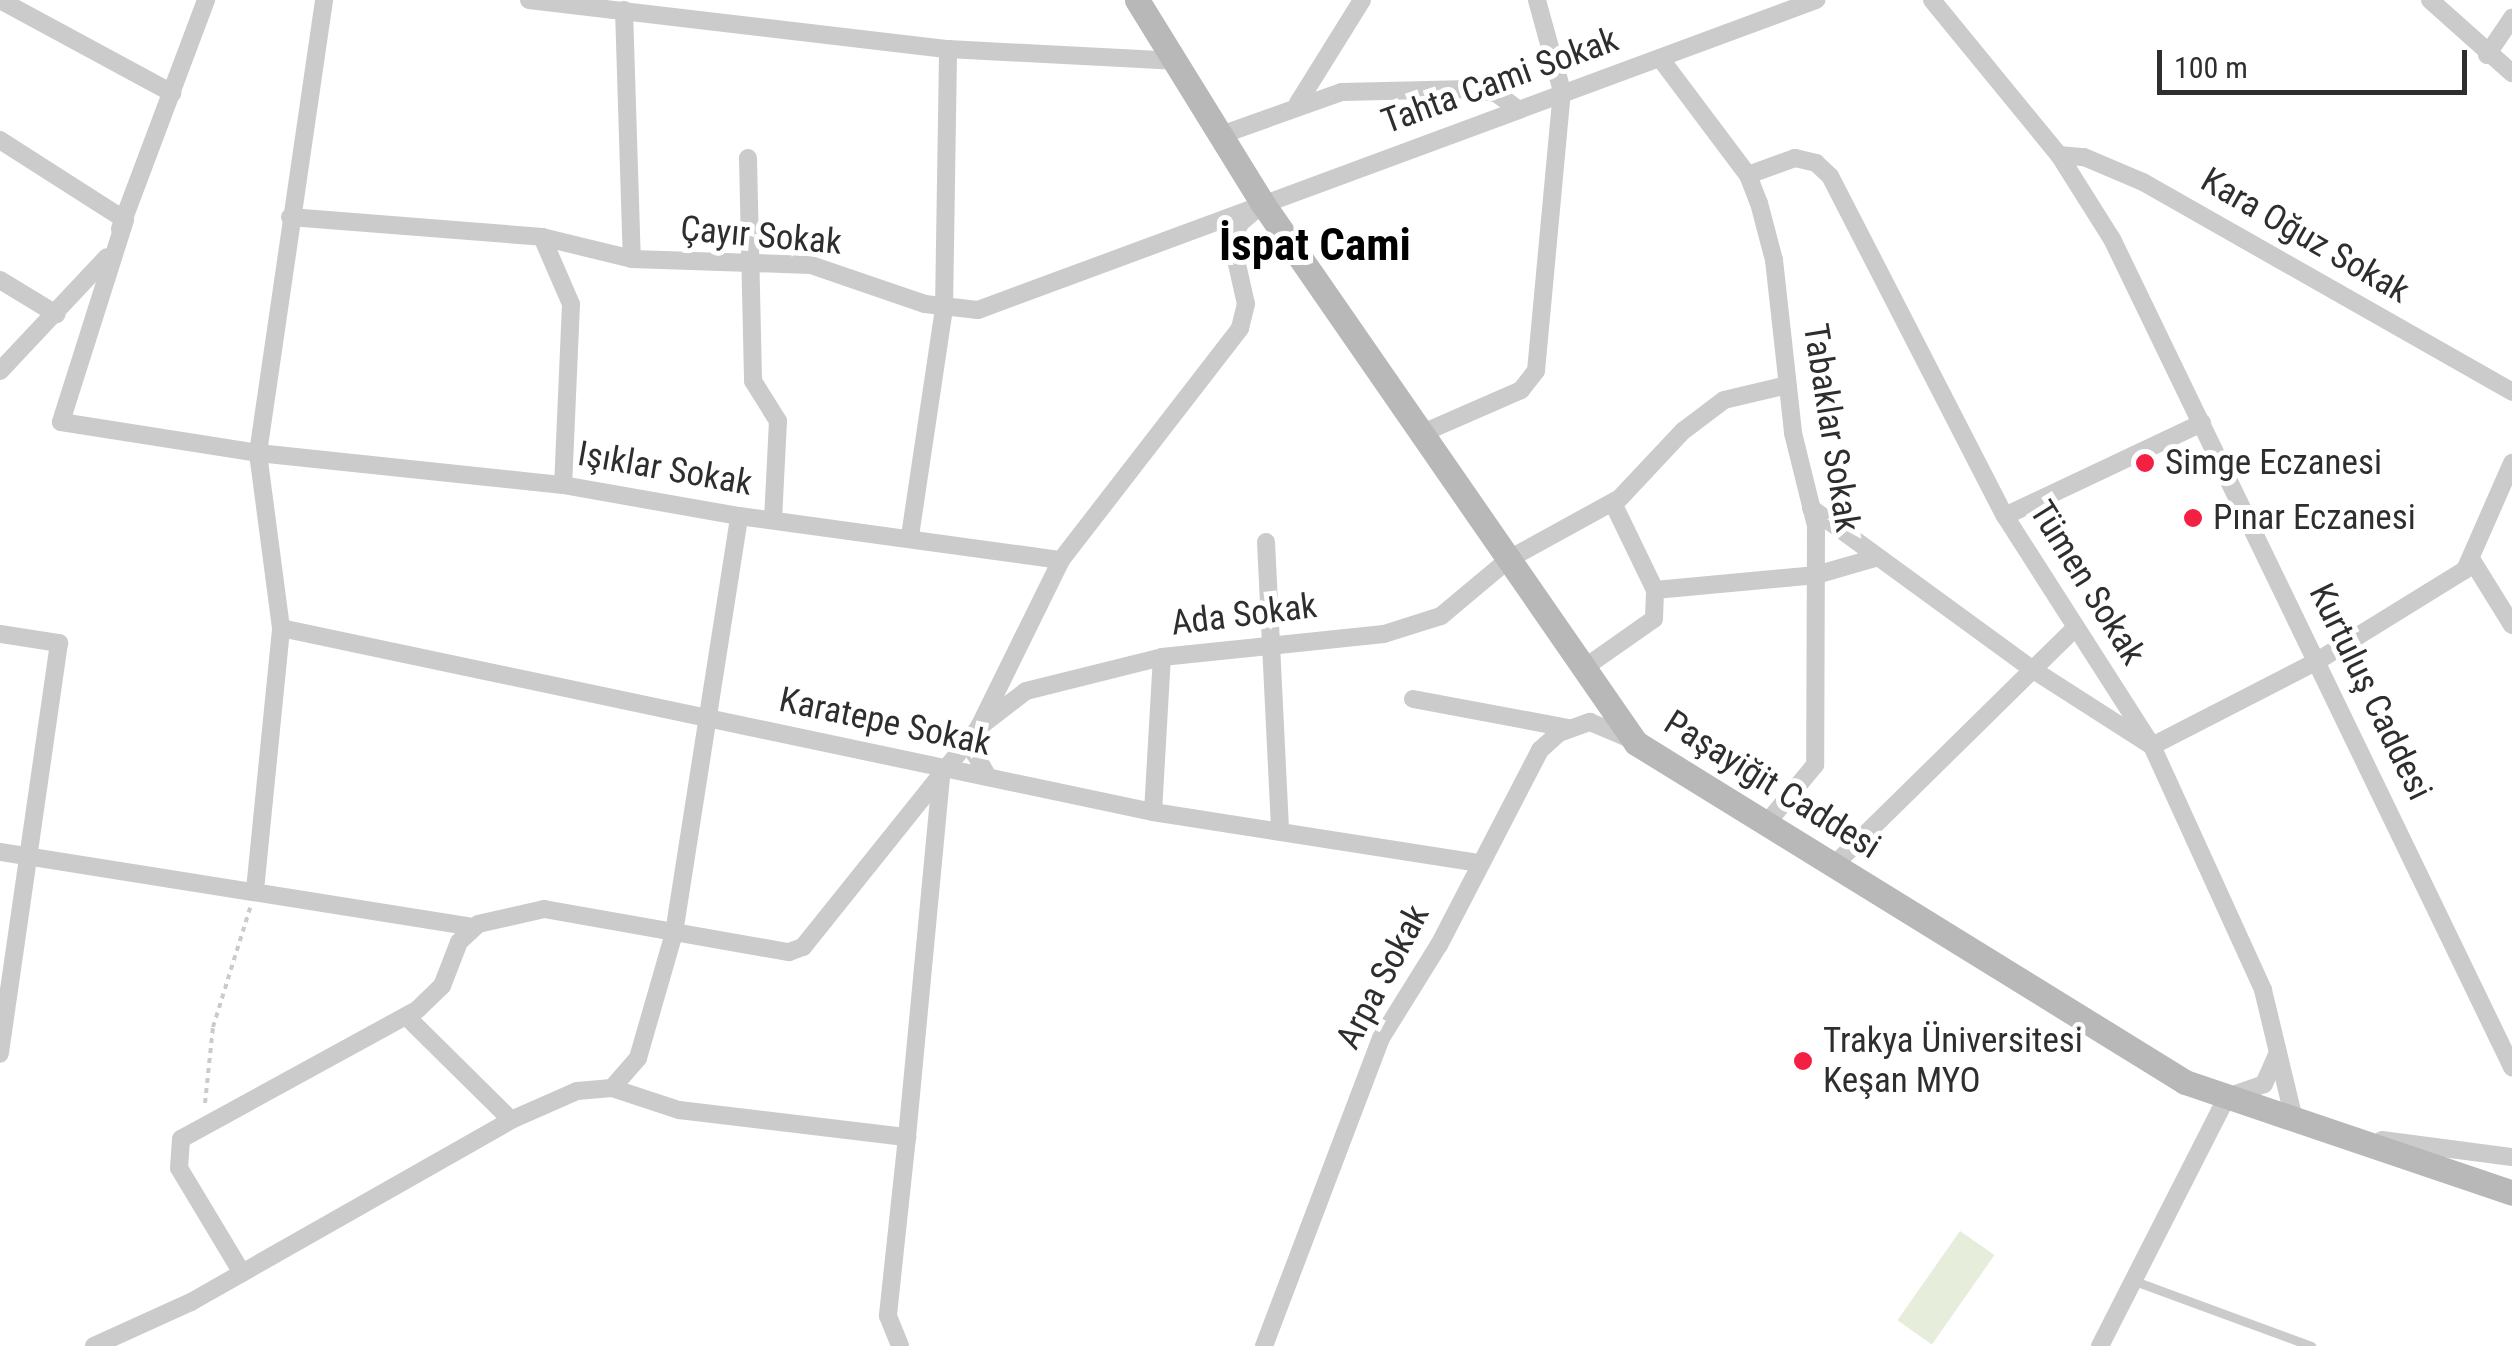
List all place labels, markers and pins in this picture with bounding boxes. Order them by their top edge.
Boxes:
place label: Simge Eczanesi [2165,442,2382,484]
marker: Simge Eczanesi [2134,452,2156,474]
place label: Pınar Eczanesi [2213,497,2416,539]
marker: Pınar Eczanesi [2182,507,2204,529]
place label: Trakya Üniversitesi Keşan MYO [1823,1020,2083,1102]
marker: Trakya Üniversitesi Keşan MYO [1792,1050,1814,1072]

